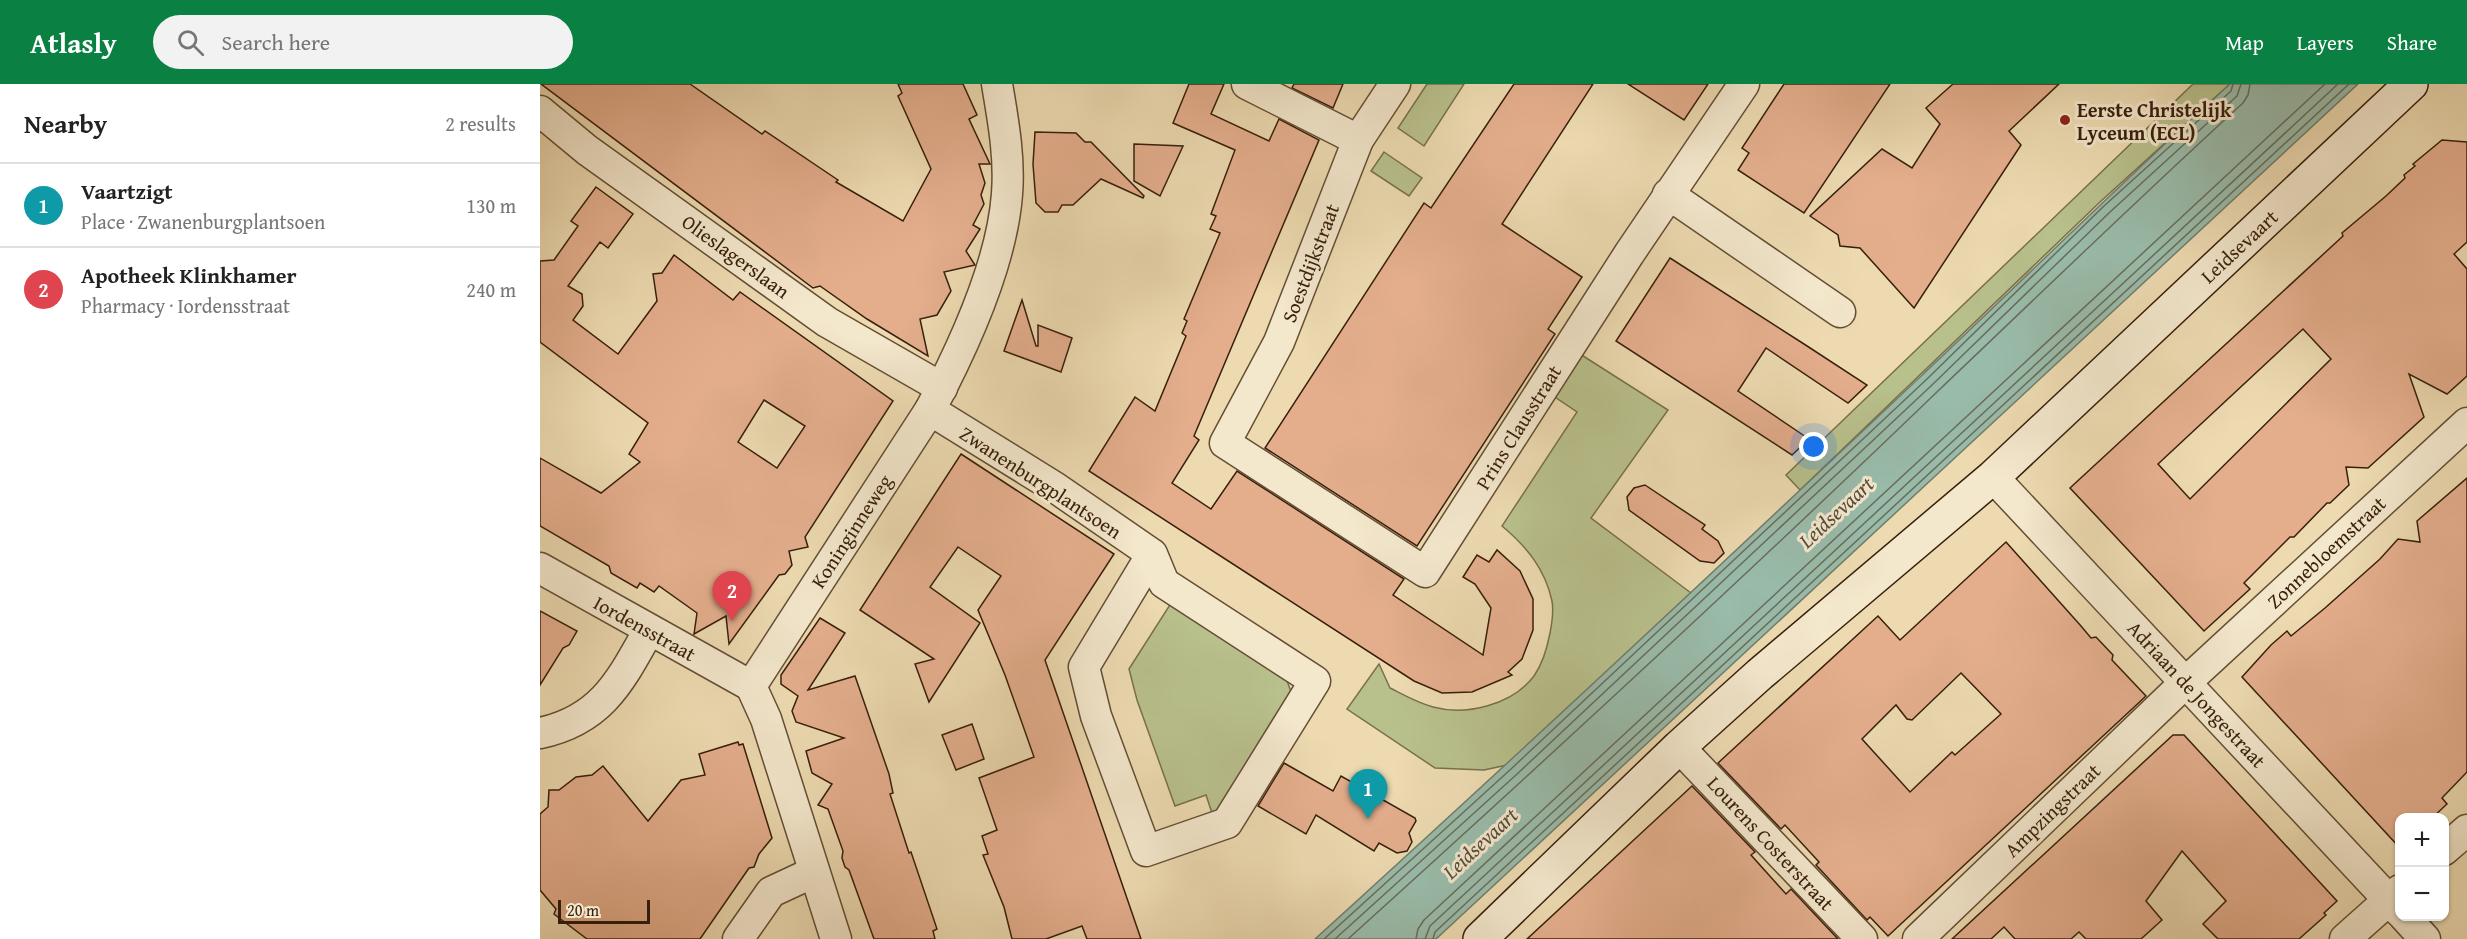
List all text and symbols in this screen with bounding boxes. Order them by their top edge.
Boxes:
search box [153,15,573,69]
text: Atlasly [30,22,117,63]
icon: search [174,26,207,59]
text: Search here [222,26,330,58]
text: Map [2225,27,2264,58]
text: Layers [2297,27,2354,58]
text: Share [2387,27,2437,58]
place label: Eerste Christelijk Lyceum (ECL) [2077,95,2232,147]
text: Nearby [24,104,107,143]
text: 2 results [445,109,516,138]
marker: Eerste Christelijk Lyceum (ECL) [2058,113,2072,127]
text: Vaartzigt [81,175,173,207]
text: 1 [38,191,49,220]
text: 130 m [466,191,516,220]
street label: Soestdijkstraat [1274,199,1346,327]
street label: Leidsevaart [2194,202,2284,290]
text: Place · Zwanenburgplantsoen [81,207,325,236]
street label: Olieslagerslaan [676,207,796,305]
text: Apotheek Klinkhamer [81,259,297,291]
text: 2 [38,275,49,304]
text: 240 m [466,275,516,304]
text: Pharmacy · Iordensstraat [81,291,290,320]
street label: Prins Clausstraat [1468,359,1568,495]
street label: Zwanenburgplantsoen [954,419,1128,545]
your location [1799,432,1828,461]
street label: Koninginneweg [803,468,899,594]
water label: Leidsevaart [1791,469,1881,556]
street label: Zonnebloemstraat [2260,489,2392,615]
pin: 2 [712,572,752,621]
street label: Iordensstraat [589,588,701,668]
street label: Adriaan de Jongestraat [2121,614,2273,774]
street label: Ampzingstraat [1997,757,2107,863]
street label: Lourens Costerstraat [1701,769,1841,917]
pin: 1 [1348,770,1388,819]
water label: Leidsevaart [1435,800,1525,887]
map controls [2395,813,2449,921]
button: + [2395,813,2449,867]
button: − [2395,867,2449,921]
scale bar [558,897,650,924]
text: 20 m [567,898,599,922]

